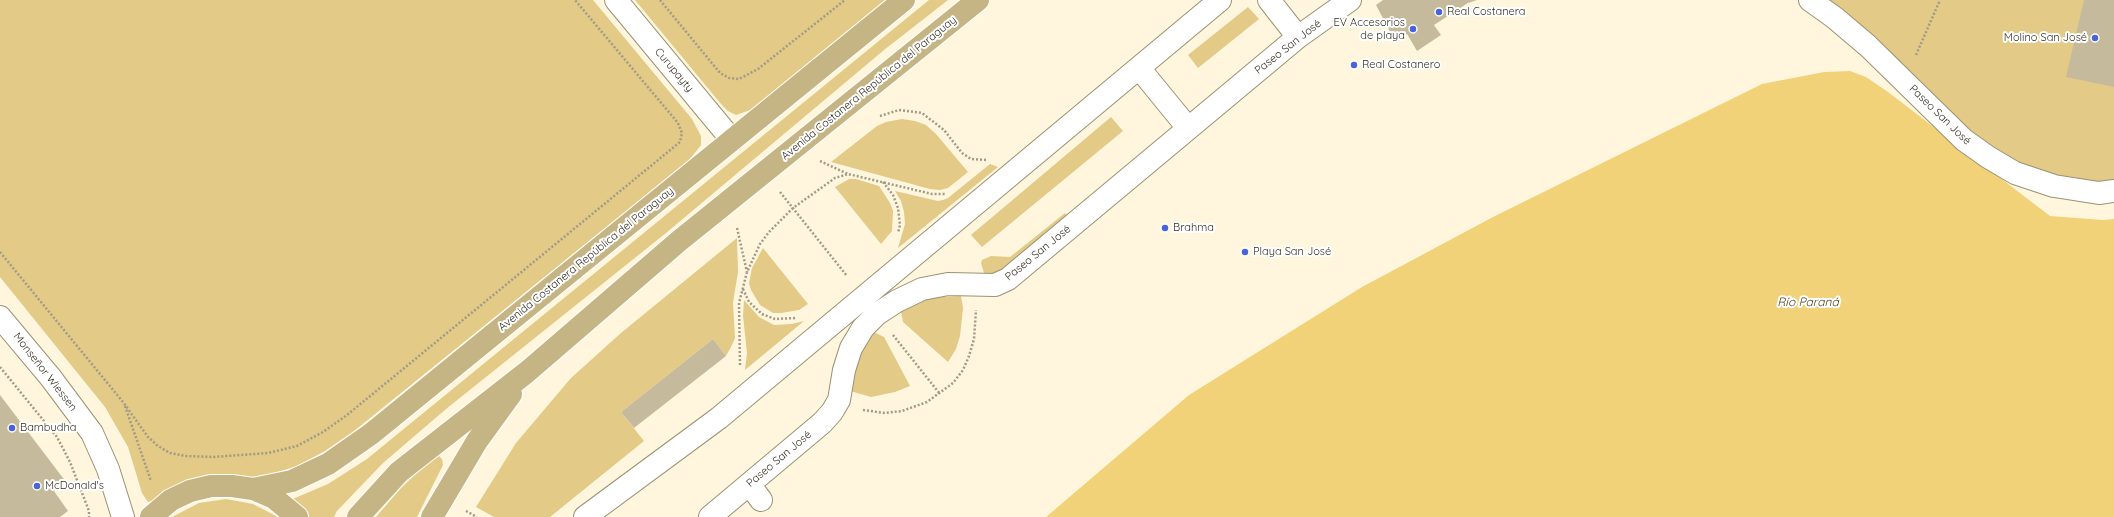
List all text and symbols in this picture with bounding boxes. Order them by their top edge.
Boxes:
place label: Real Costanera [1447,5,1525,19]
marker: Real Costanera [1434,7,1444,17]
street label: Avenida Costanera República del Paraguay [779,13,959,163]
place label: EV Accesorios de playa [1334,16,1405,42]
street label: Paseo San José [1252,17,1324,77]
marker: EV Accesorios de playa [1408,24,1418,34]
place label: Molino San José [2004,31,2087,45]
marker: Molino San José [2090,33,2100,43]
street label: Curupayty [652,45,696,95]
place label: Real Costanero [1362,58,1440,72]
marker: Real Costanero [1349,60,1359,70]
street label: Paseo San José [1906,82,1974,148]
street label: Avenida Costanera República del Paraguay [496,184,676,334]
place label: Brahma [1173,221,1214,235]
street label: Paseo San José [1002,222,1074,284]
marker: Brahma [1160,223,1170,233]
place label: Playa San José [1253,245,1331,259]
marker: Playa San José [1240,247,1250,257]
water label: Río Paraná [1777,295,1839,309]
street label: Monseñor Wiessen [10,330,80,414]
place label: Bambudha [20,421,76,435]
marker: Bambudha [7,423,17,433]
street label: Paseo San José [744,428,814,490]
place label: McDonald's [45,479,104,493]
marker: McDonald's [32,481,42,491]

